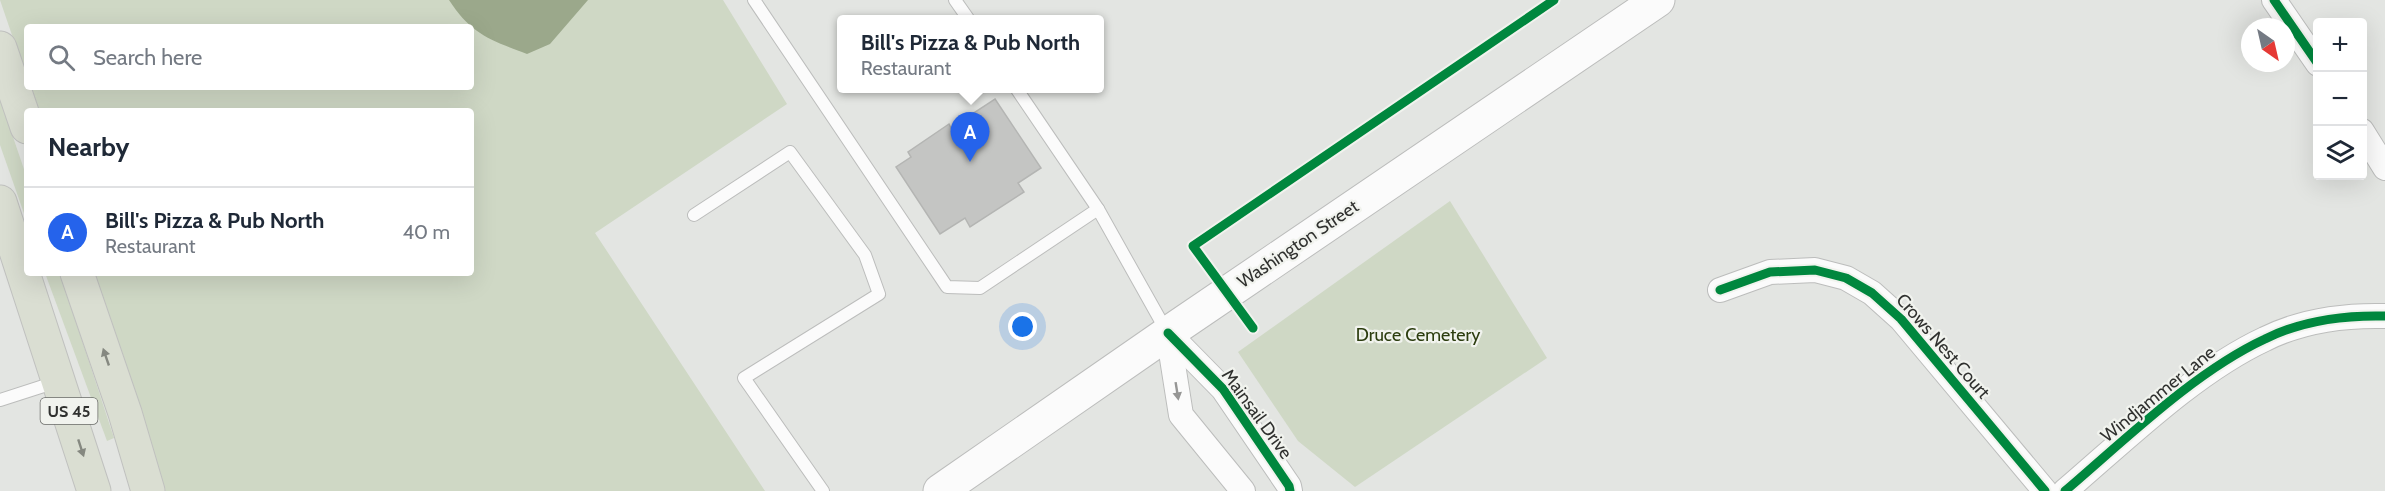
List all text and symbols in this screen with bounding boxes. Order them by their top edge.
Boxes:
popup [837,15,1104,93]
north arrow [2241,18,2295,72]
map controls [2313,18,2367,180]
button: + [2313,18,2367,72]
search box [24,24,474,90]
text: Bill's Pizza & Pub North [861,29,1080,56]
icon: search [45,41,78,74]
text: Search here [93,44,202,71]
text: Restaurant [861,56,951,80]
button: − [2313,72,2367,126]
pin: A [950,112,990,162]
button: layers [2313,126,2367,180]
text: Nearby [48,131,129,163]
street label: Washington Street [1233,195,1363,293]
text: Bill's Pizza & Pub North [105,207,324,234]
text: A [61,220,74,244]
text: 40 m [402,220,450,244]
text: Restaurant [105,234,196,258]
street label: Crows Nest Court [1891,289,1995,403]
your location [1008,312,1037,341]
park label: Druce Cemetery [1356,324,1480,346]
street label: Windjammer Lane [2096,341,2220,447]
one-way arrow [100,348,110,366]
street label: Mainsail Drive [1217,365,1297,463]
one-way arrow [1173,382,1182,401]
road number: US 45 [40,398,98,424]
one-way arrow [77,439,87,457]

